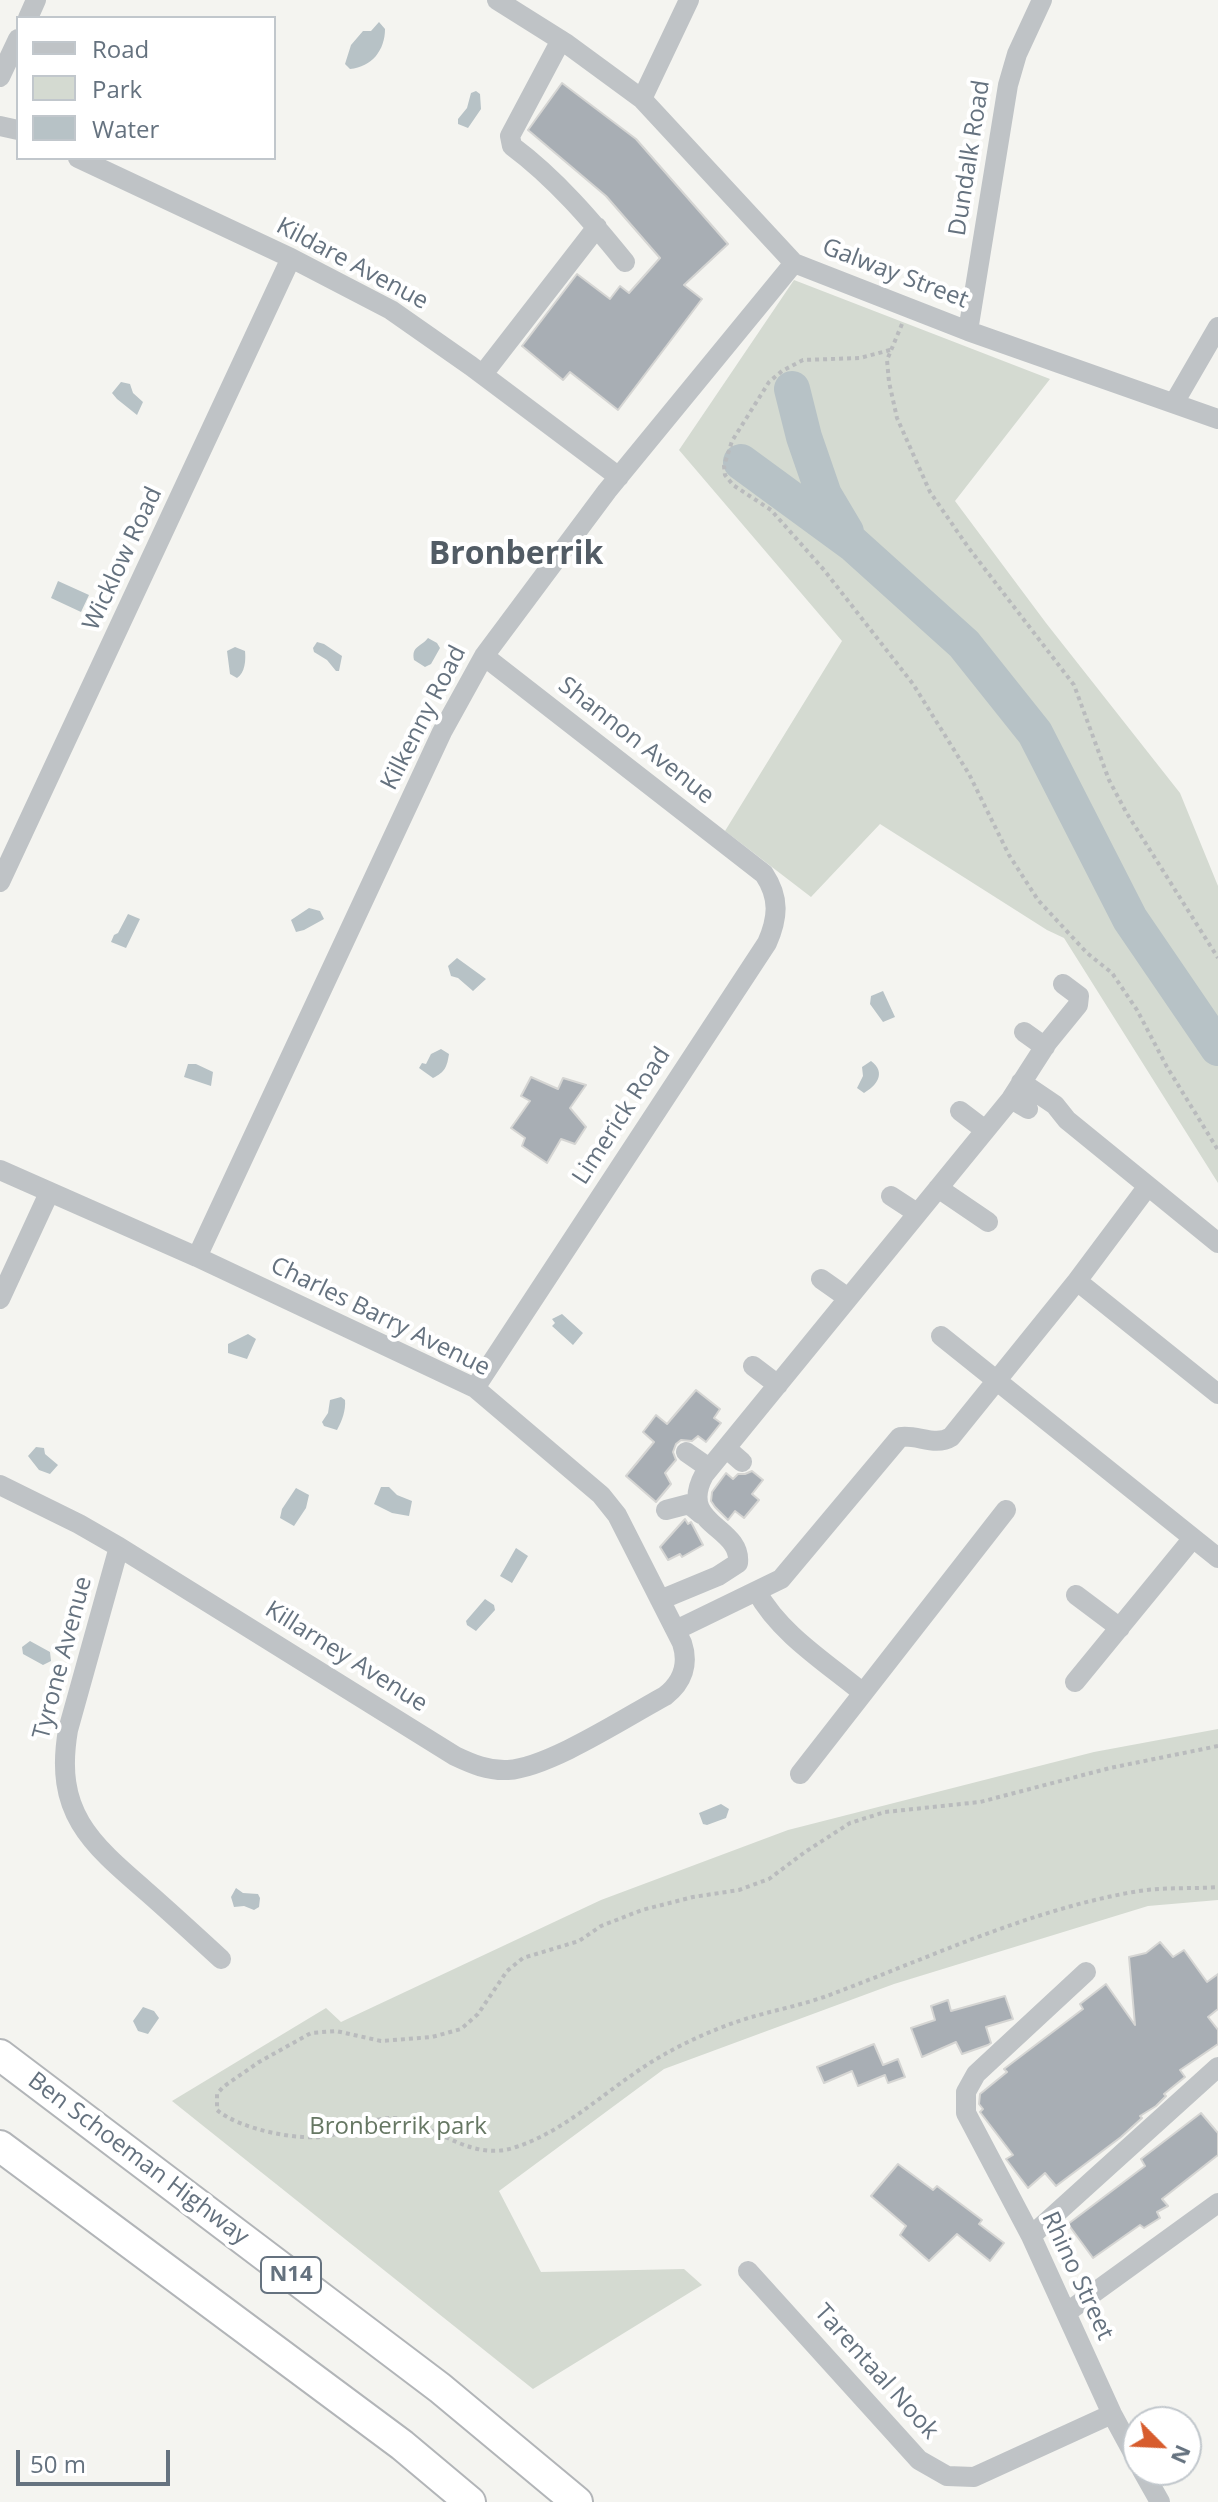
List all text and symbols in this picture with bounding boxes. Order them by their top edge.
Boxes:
legend [16,16,276,160]
text: Road [92,32,149,65]
text: Park [92,72,142,105]
street label: Dundalk Road [943,78,997,238]
text: Water [92,112,159,145]
street label: Kildare Avenue [271,212,433,316]
street label: Galway Street [818,233,972,315]
street label: Wicklow Road [77,483,169,635]
district label: Bronberrik [429,536,603,574]
street label: Kilkenny Road [375,641,473,795]
street label: Shannon Avenue [552,671,720,811]
street label: Limerick Road [567,1042,677,1190]
street label: Charles Barry Avenue [266,1251,494,1383]
street label: Tyrone Avenue [27,1573,99,1743]
street label: Killarney Avenue [259,1595,433,1719]
street label: Ben Schoeman Highway [22,2066,254,2252]
park label: Bronberrik park [309,2113,487,2141]
street label: Rhino Street [1035,2207,1119,2345]
road number: N14 [261,2257,321,2293]
street label: Tarentaal Nook [808,2299,944,2445]
north arrow [1122,2406,1202,2486]
scale bar [20,2434,174,2484]
text: N [1165,2441,1199,2469]
text: 50 m [30,2447,86,2480]

